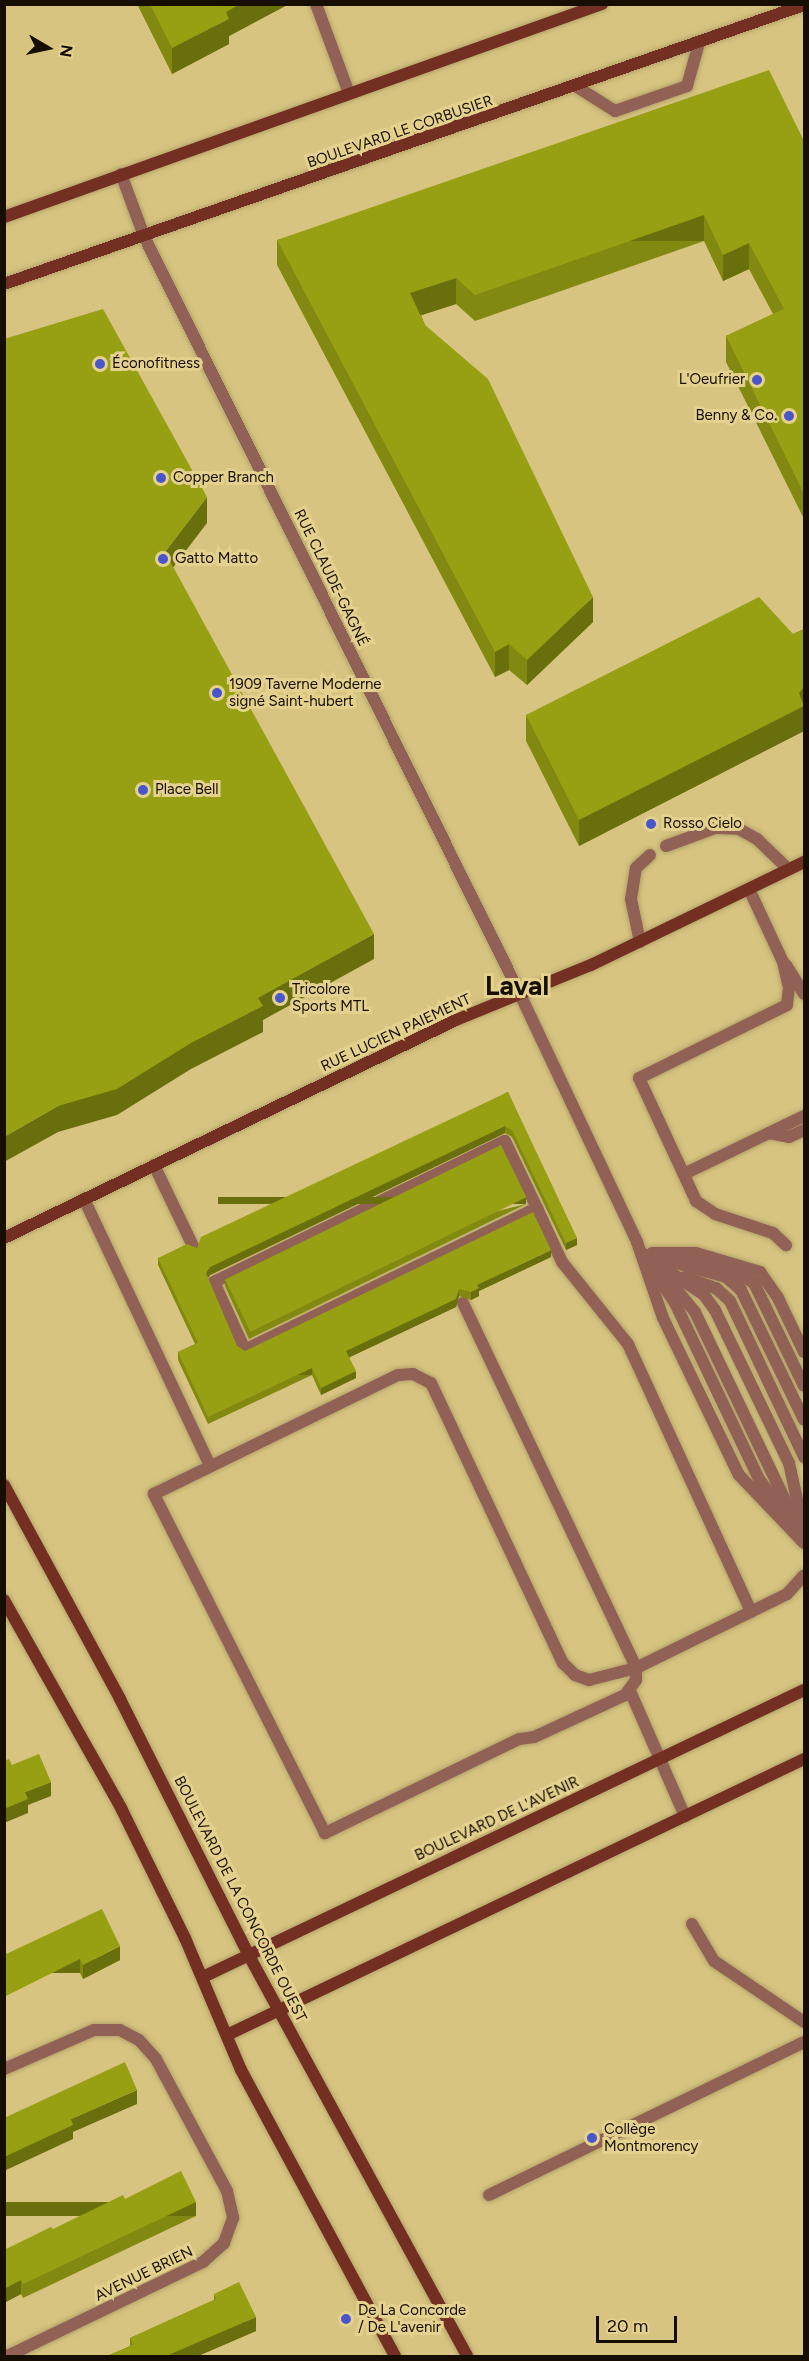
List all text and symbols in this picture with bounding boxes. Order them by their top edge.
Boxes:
north arrow [18,18,78,78]
text: N [56,43,77,58]
street label: BOULEVARD LE CORBUSIER [305,92,495,172]
place label: Éconofitness [112,355,200,373]
marker: Éconofitness [93,357,107,371]
place label: L'Oeufrier [679,371,745,389]
marker: L'Oeufrier [750,373,764,387]
place label: Benny & Co. [695,407,777,425]
marker: Benny & Co. [782,409,796,423]
place label: Copper Branch [173,469,274,487]
marker: Copper Branch [154,471,168,485]
street label: RUE CLAUDE-GAGNÉ [290,506,372,650]
place label: Gatto Matto [175,550,258,568]
marker: Gatto Matto [156,552,170,566]
place label: 1909 Taverne Moderne signé Saint-hubert [229,675,382,710]
marker: 1909 Taverne Moderne signé Saint-hubert [210,686,224,700]
place label: Place Bell [155,781,219,799]
marker: Place Bell [136,783,150,797]
place label: Rosso Cielo [663,815,742,833]
marker: Rosso Cielo [644,817,658,831]
district label: Laval [485,970,549,1002]
place label: Tricolore Sports MTL [292,980,369,1015]
street label: RUE LUCIEN PAIEMENT [318,990,474,1076]
marker: Tricolore Sports MTL [273,991,287,1005]
street label: BOULEVARD DE LA CONCORDE OUEST [170,1773,310,2025]
street label: BOULEVARD DE L'AVENIR [412,1773,582,1865]
place label: Collège Montmorency [604,2120,698,2155]
marker: Collège Montmorency [585,2131,599,2145]
street label: AVENUE BRIEN [92,2243,196,2305]
place label: De La Concorde / De L'avenir [358,2301,466,2336]
scale bar [599,2304,680,2342]
marker: De La Concorde / De L'avenir [339,2312,353,2326]
text: 20 m [607,2315,648,2337]

